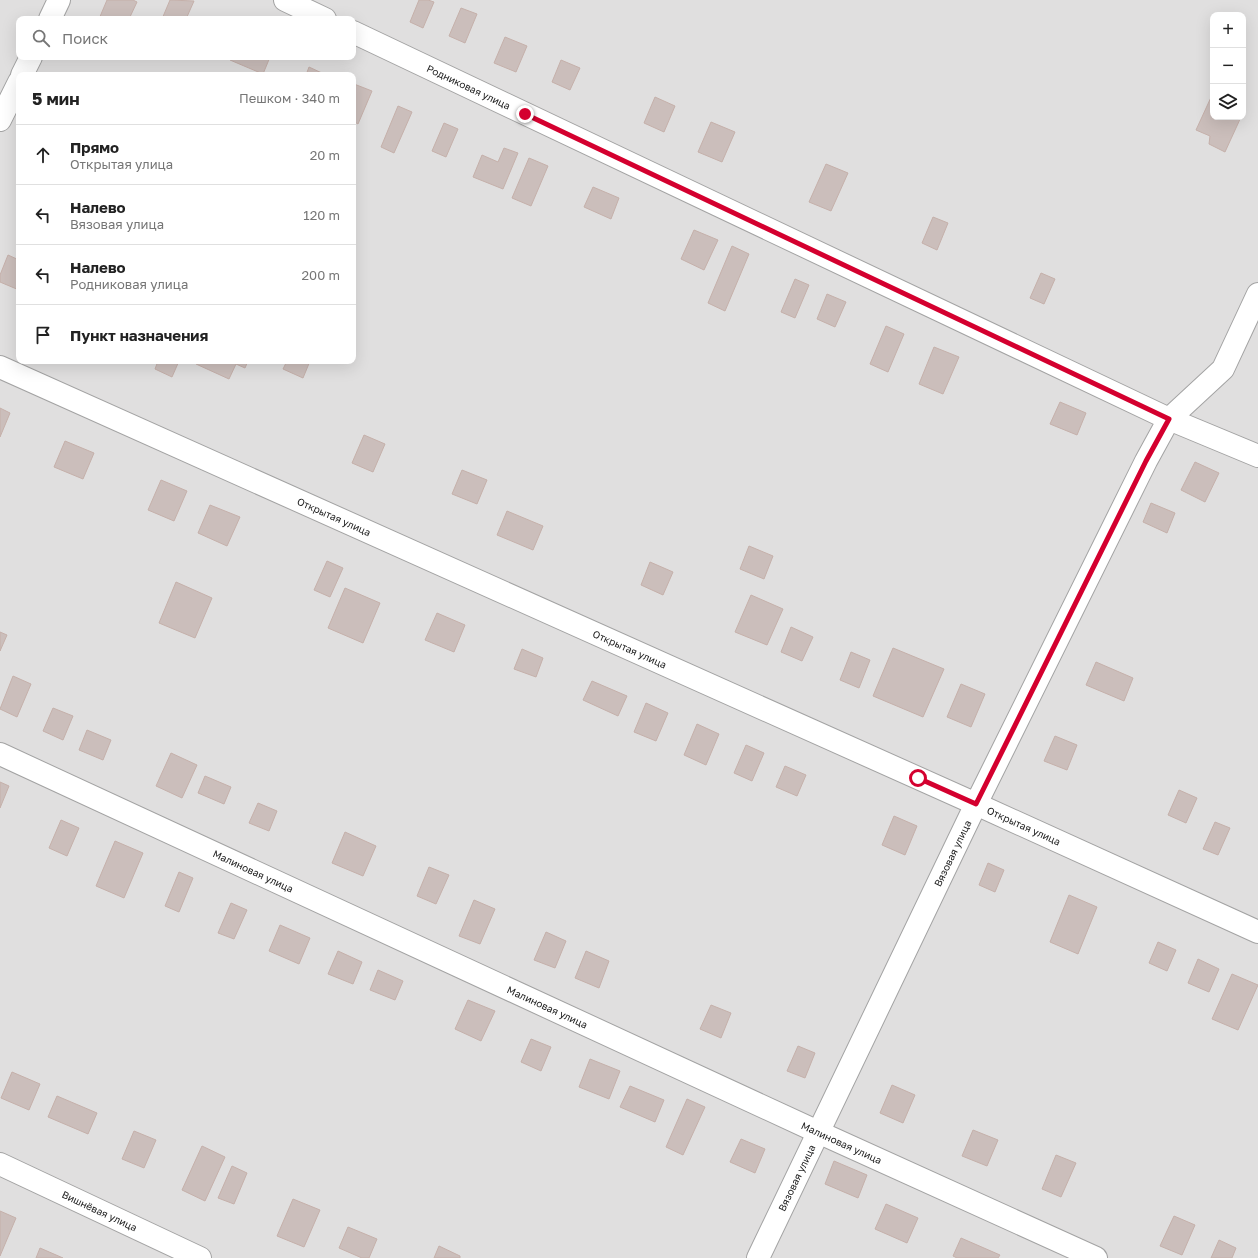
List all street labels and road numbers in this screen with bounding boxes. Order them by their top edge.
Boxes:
street label: Родниковая улица [425,62,512,112]
street label: Открытая улица [295,495,373,538]
street label: Открытая улица [591,627,668,671]
street label: Открытая улица [985,804,1063,848]
street label: Вязовая улица [931,818,973,888]
street label: Малиновая улица [211,847,295,895]
street label: Малиновая улица [505,983,589,1031]
street label: Малиновая улица [799,1119,884,1166]
street label: Вязовая улица [775,1143,818,1213]
street label: Вишнёвая улица [60,1188,139,1234]

